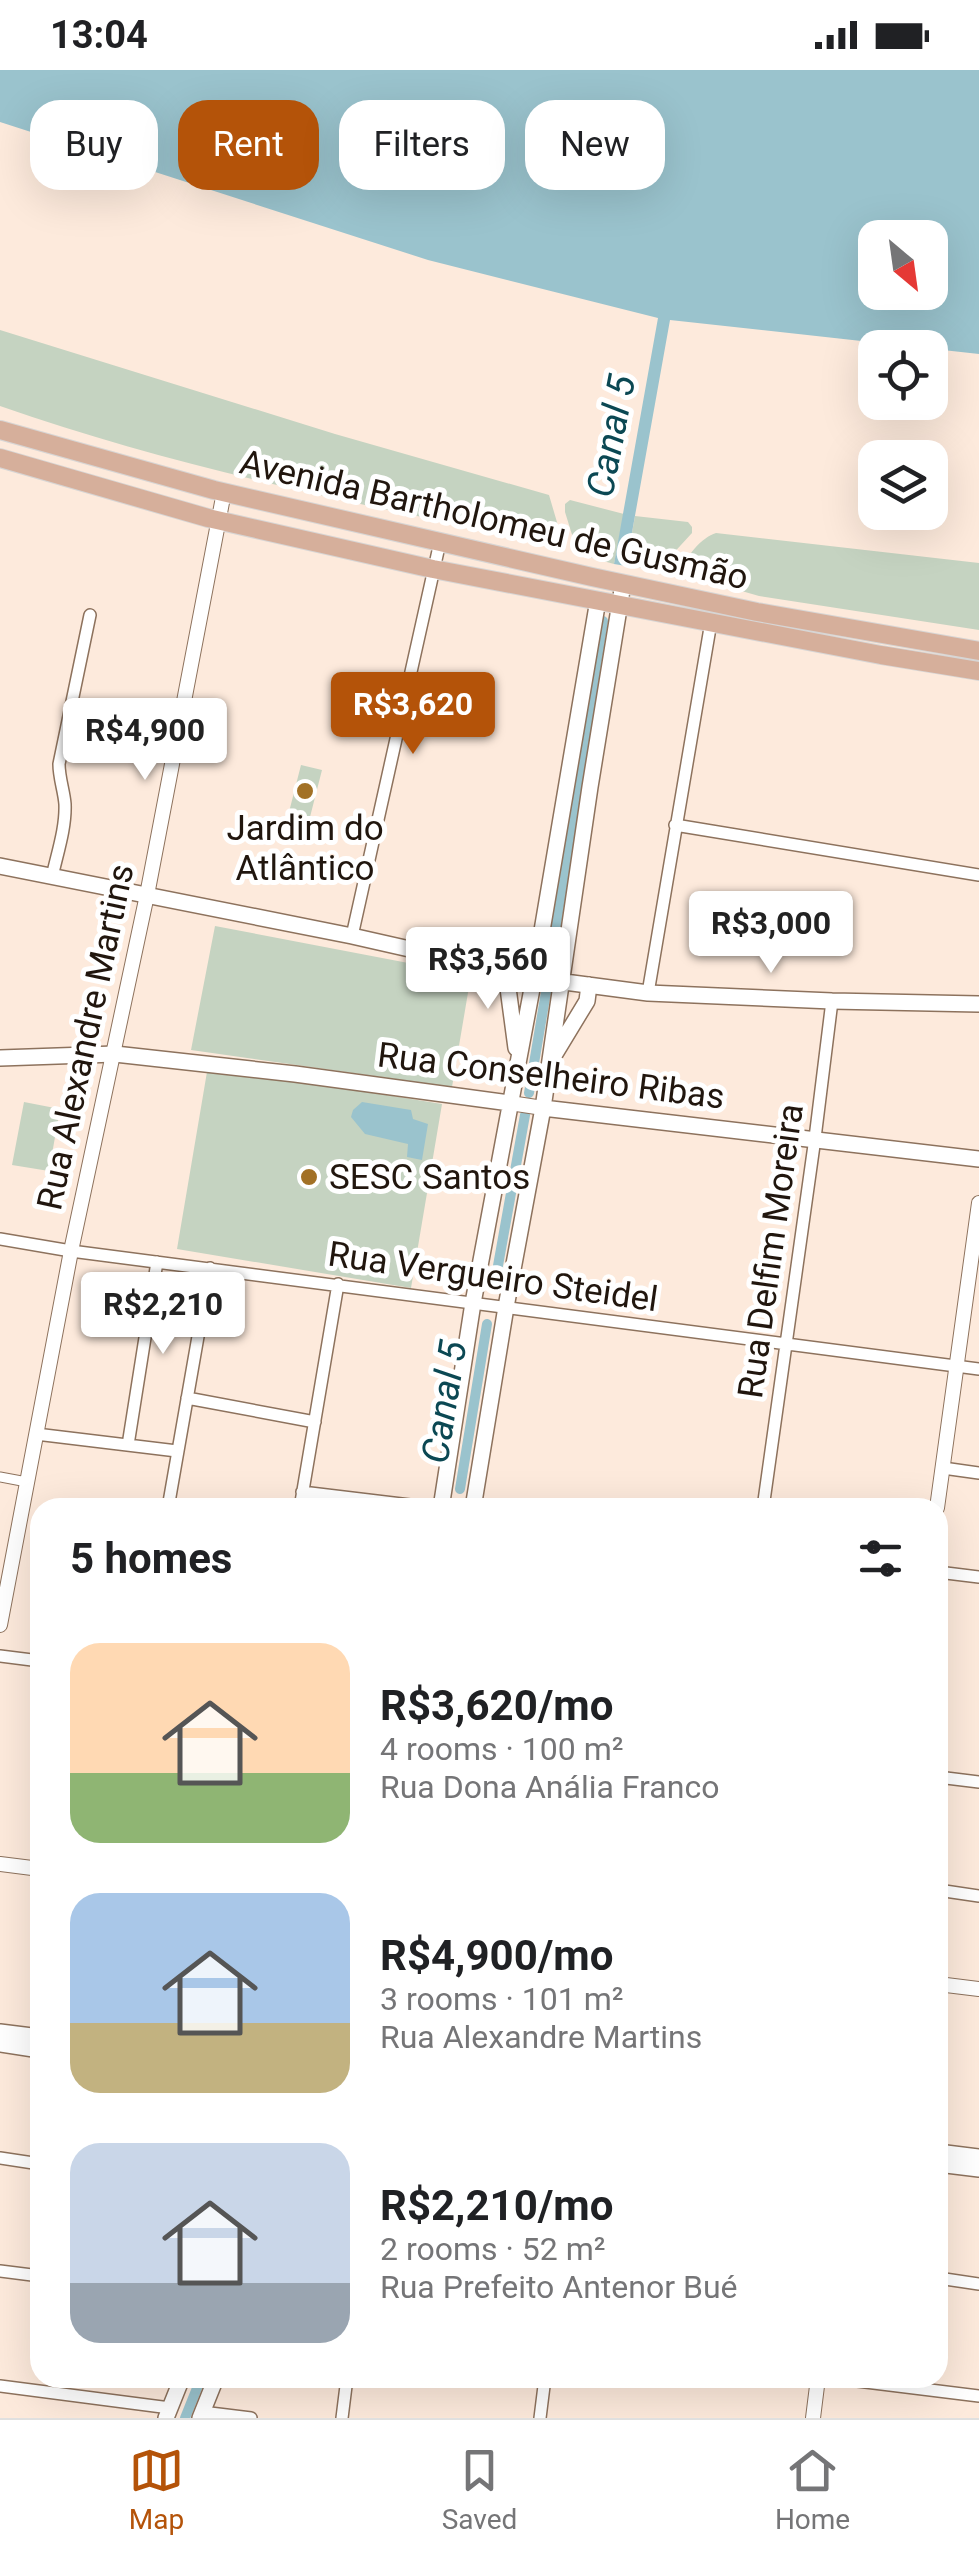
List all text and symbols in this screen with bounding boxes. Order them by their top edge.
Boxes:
text: 13:04 [50,13,148,57]
chip: Buy [30,100,158,190]
chip: Rent [178,100,319,190]
chip: Filters [339,100,505,190]
chip: New [525,100,665,190]
north arrow [858,220,948,310]
map controls [858,220,948,530]
button: locate [858,330,948,420]
water label: Canal 5 [578,371,644,501]
button: layers [858,440,948,530]
street label: Avenida Bartholomeu de Gusmão [236,441,752,599]
pin: R$3,620 [321,672,505,757]
text: R$3,620 [353,685,473,723]
pin: R$4,900 [53,698,237,783]
text: R$4,900 [85,711,205,749]
marker: Jardim do Atlântico [294,780,316,802]
place label: Jardim do Atlântico [226,808,384,889]
street label: Rua Alexandre Martins [29,860,143,1214]
pin: R$3,000 [679,891,863,976]
text: R$3,000 [711,904,831,942]
pin: R$3,560 [396,927,580,1012]
text: R$3,560 [428,940,548,978]
street label: Rua Conselheiro Ribas [375,1034,727,1118]
street label: Rua Delfim Moreira [730,1101,812,1401]
place label: SESC Santos [329,1157,530,1198]
marker: SESC Santos [298,1166,320,1188]
street label: Rua Vergueiro Steidel [326,1234,660,1320]
pin: R$2,210 [71,1272,255,1357]
text: R$2,210 [103,1285,223,1323]
water label: Canal 5 [413,1337,475,1466]
icon: filters [853,1531,908,1586]
text: 5 homes [70,1534,232,1583]
text: R$3,620/mo [380,1681,613,1730]
icon: home [150,1683,270,1803]
text: 4 rooms · 100 m² [380,1730,623,1768]
text: Rua Dona Anália Franco [380,1768,719,1806]
text: R$4,900/mo [380,1931,613,1980]
icon: home [150,1933,270,2053]
text: 3 rooms · 101 m² [380,1980,623,2018]
text: Rua Alexandre Martins [380,2018,702,2056]
text: R$2,210/mo [380,2181,613,2230]
icon: home [150,2183,270,2303]
text: 2 rooms · 52 m² [380,2230,605,2268]
text: Rua Prefeito Antenor Bué [380,2268,737,2306]
tab: Map [129,2443,184,2536]
tab: Saved [442,2443,517,2536]
tab: Home [775,2443,850,2536]

